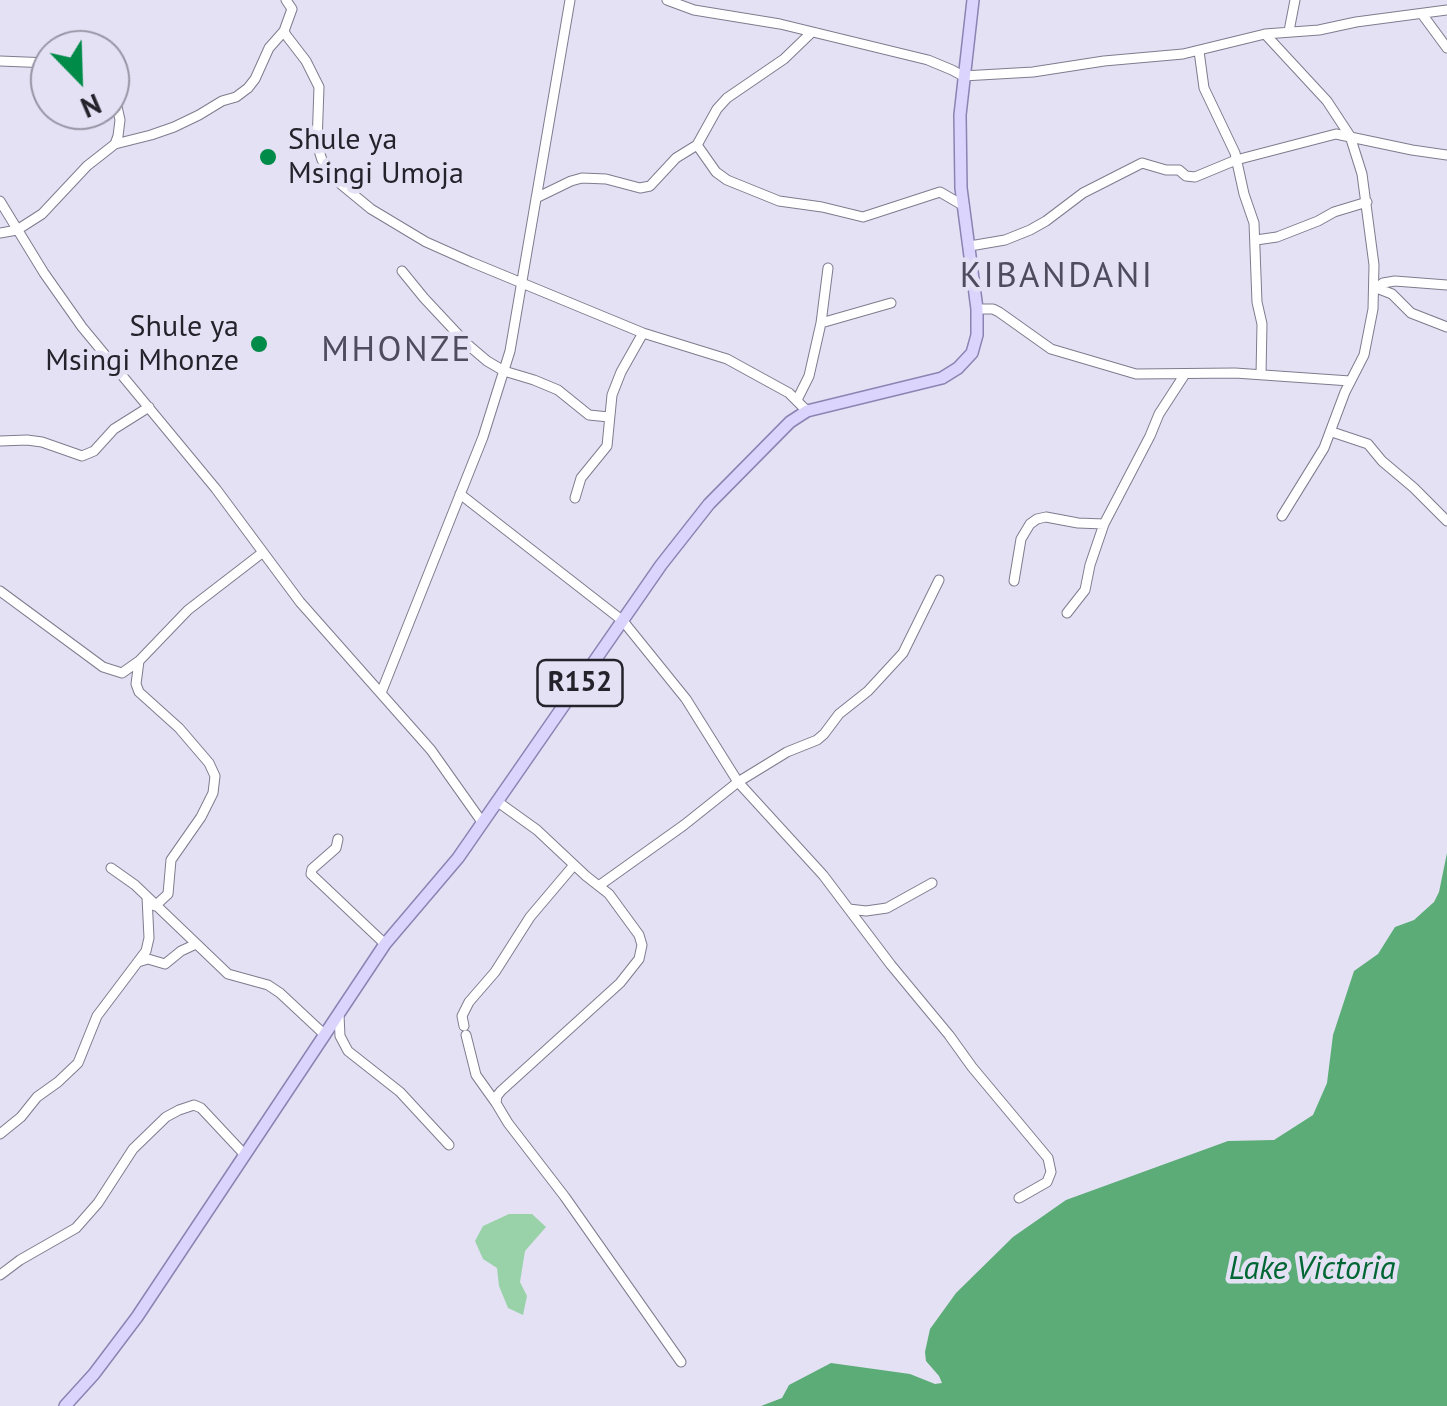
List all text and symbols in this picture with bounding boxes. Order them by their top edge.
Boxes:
north arrow [30,30,130,130]
text: N [75,86,107,127]
place label: Shule ya Msingi Umoja [288,122,464,192]
marker: Shule ya Msingi Umoja [257,146,279,168]
district label: KIBANDANI [960,256,1154,298]
place label: Shule ya Msingi Mhonze [45,309,239,380]
district label: MHONZE [321,330,473,372]
marker: Shule ya Msingi Mhonze [248,333,270,355]
road number: R152 [538,660,622,706]
water label: Lake Victoria [1229,1251,1395,1289]

